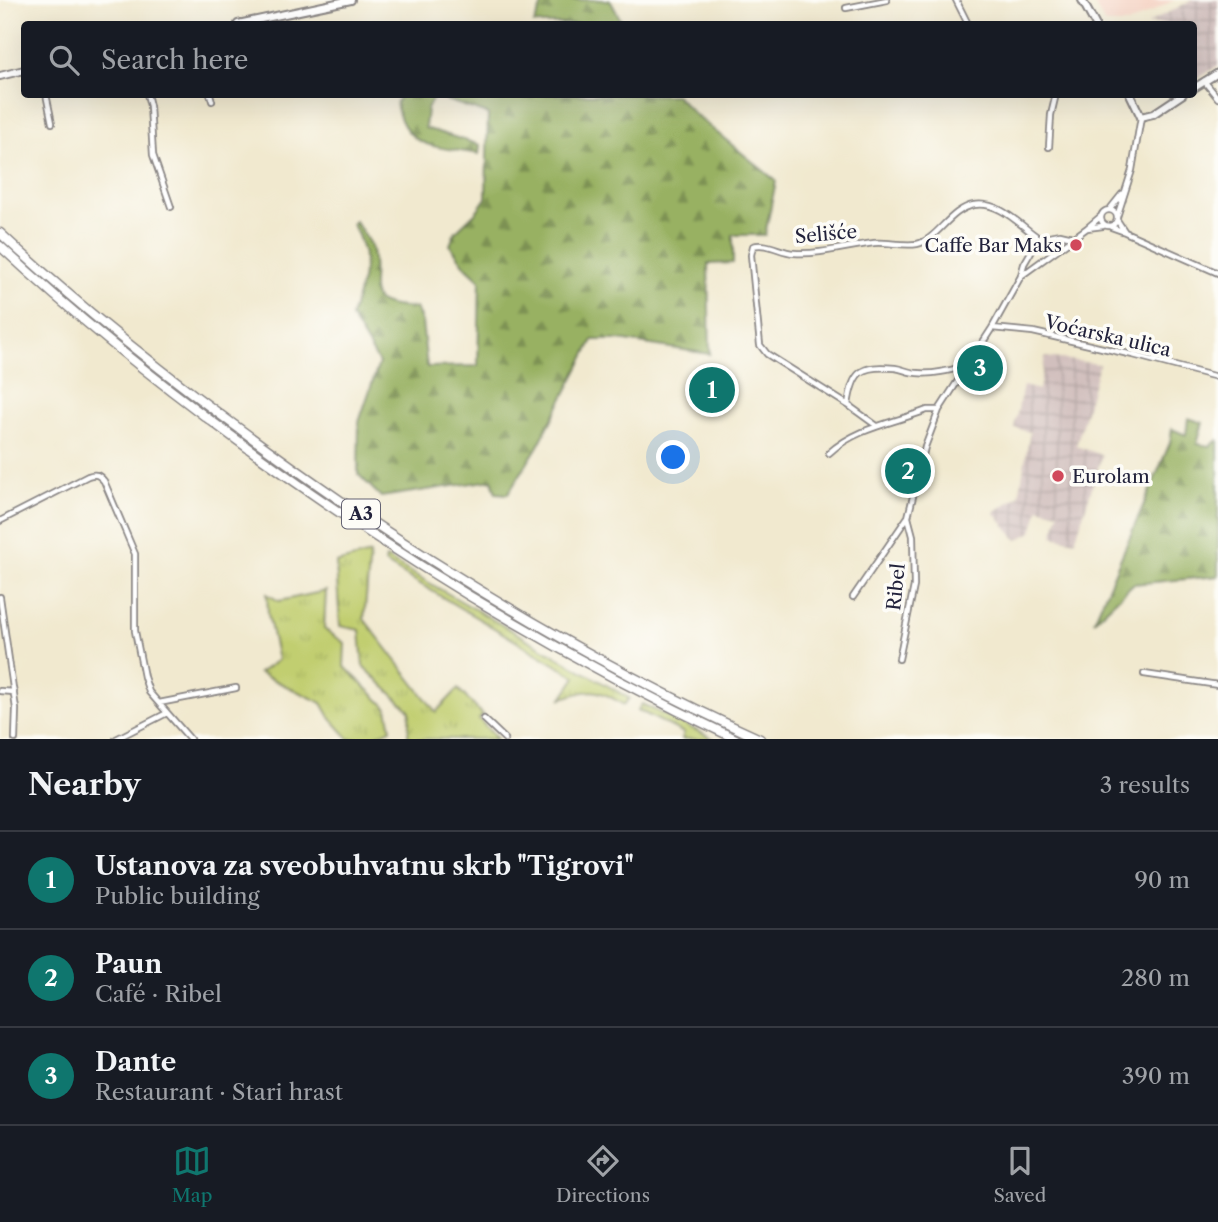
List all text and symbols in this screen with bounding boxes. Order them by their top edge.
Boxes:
search box [21,21,1197,98]
icon: search [45,41,83,79]
text: Search here [101,44,248,76]
street label: Selišće [794,220,858,248]
place label: Caffe Bar Maks [924,234,1062,257]
marker: Caffe Bar Maks [1068,237,1084,253]
street label: Voćarska ulica [1042,310,1173,362]
pin: 3 [957,342,1003,394]
pin: 1 [689,364,735,416]
your location [656,440,690,474]
pin: 2 [885,445,931,497]
place label: Eurolam [1072,465,1150,488]
marker: Eurolam [1050,468,1066,484]
road number: A3 [342,500,380,528]
street label: Ribel [882,562,910,612]
text: Nearby [28,766,141,803]
text: 3 results [1100,771,1190,799]
text: Ustanova za sveobuhvatnu skrb "Tigrovi" [95,850,634,882]
text: 1 [46,866,56,894]
text: 90 m [1134,866,1190,894]
text: Public building [95,882,260,910]
text: Paun [95,948,162,980]
text: 2 [44,964,58,992]
text: 280 m [1121,964,1190,992]
text: Café · Ribel [95,980,222,1008]
text: Dante [95,1046,176,1078]
text: 3 [45,1062,58,1090]
text: 390 m [1122,1062,1190,1090]
text: Restaurant · Stari hrast [95,1078,343,1106]
tab: Map [172,1142,213,1207]
tab: Directions [556,1142,650,1207]
tab: Saved [993,1142,1046,1207]

